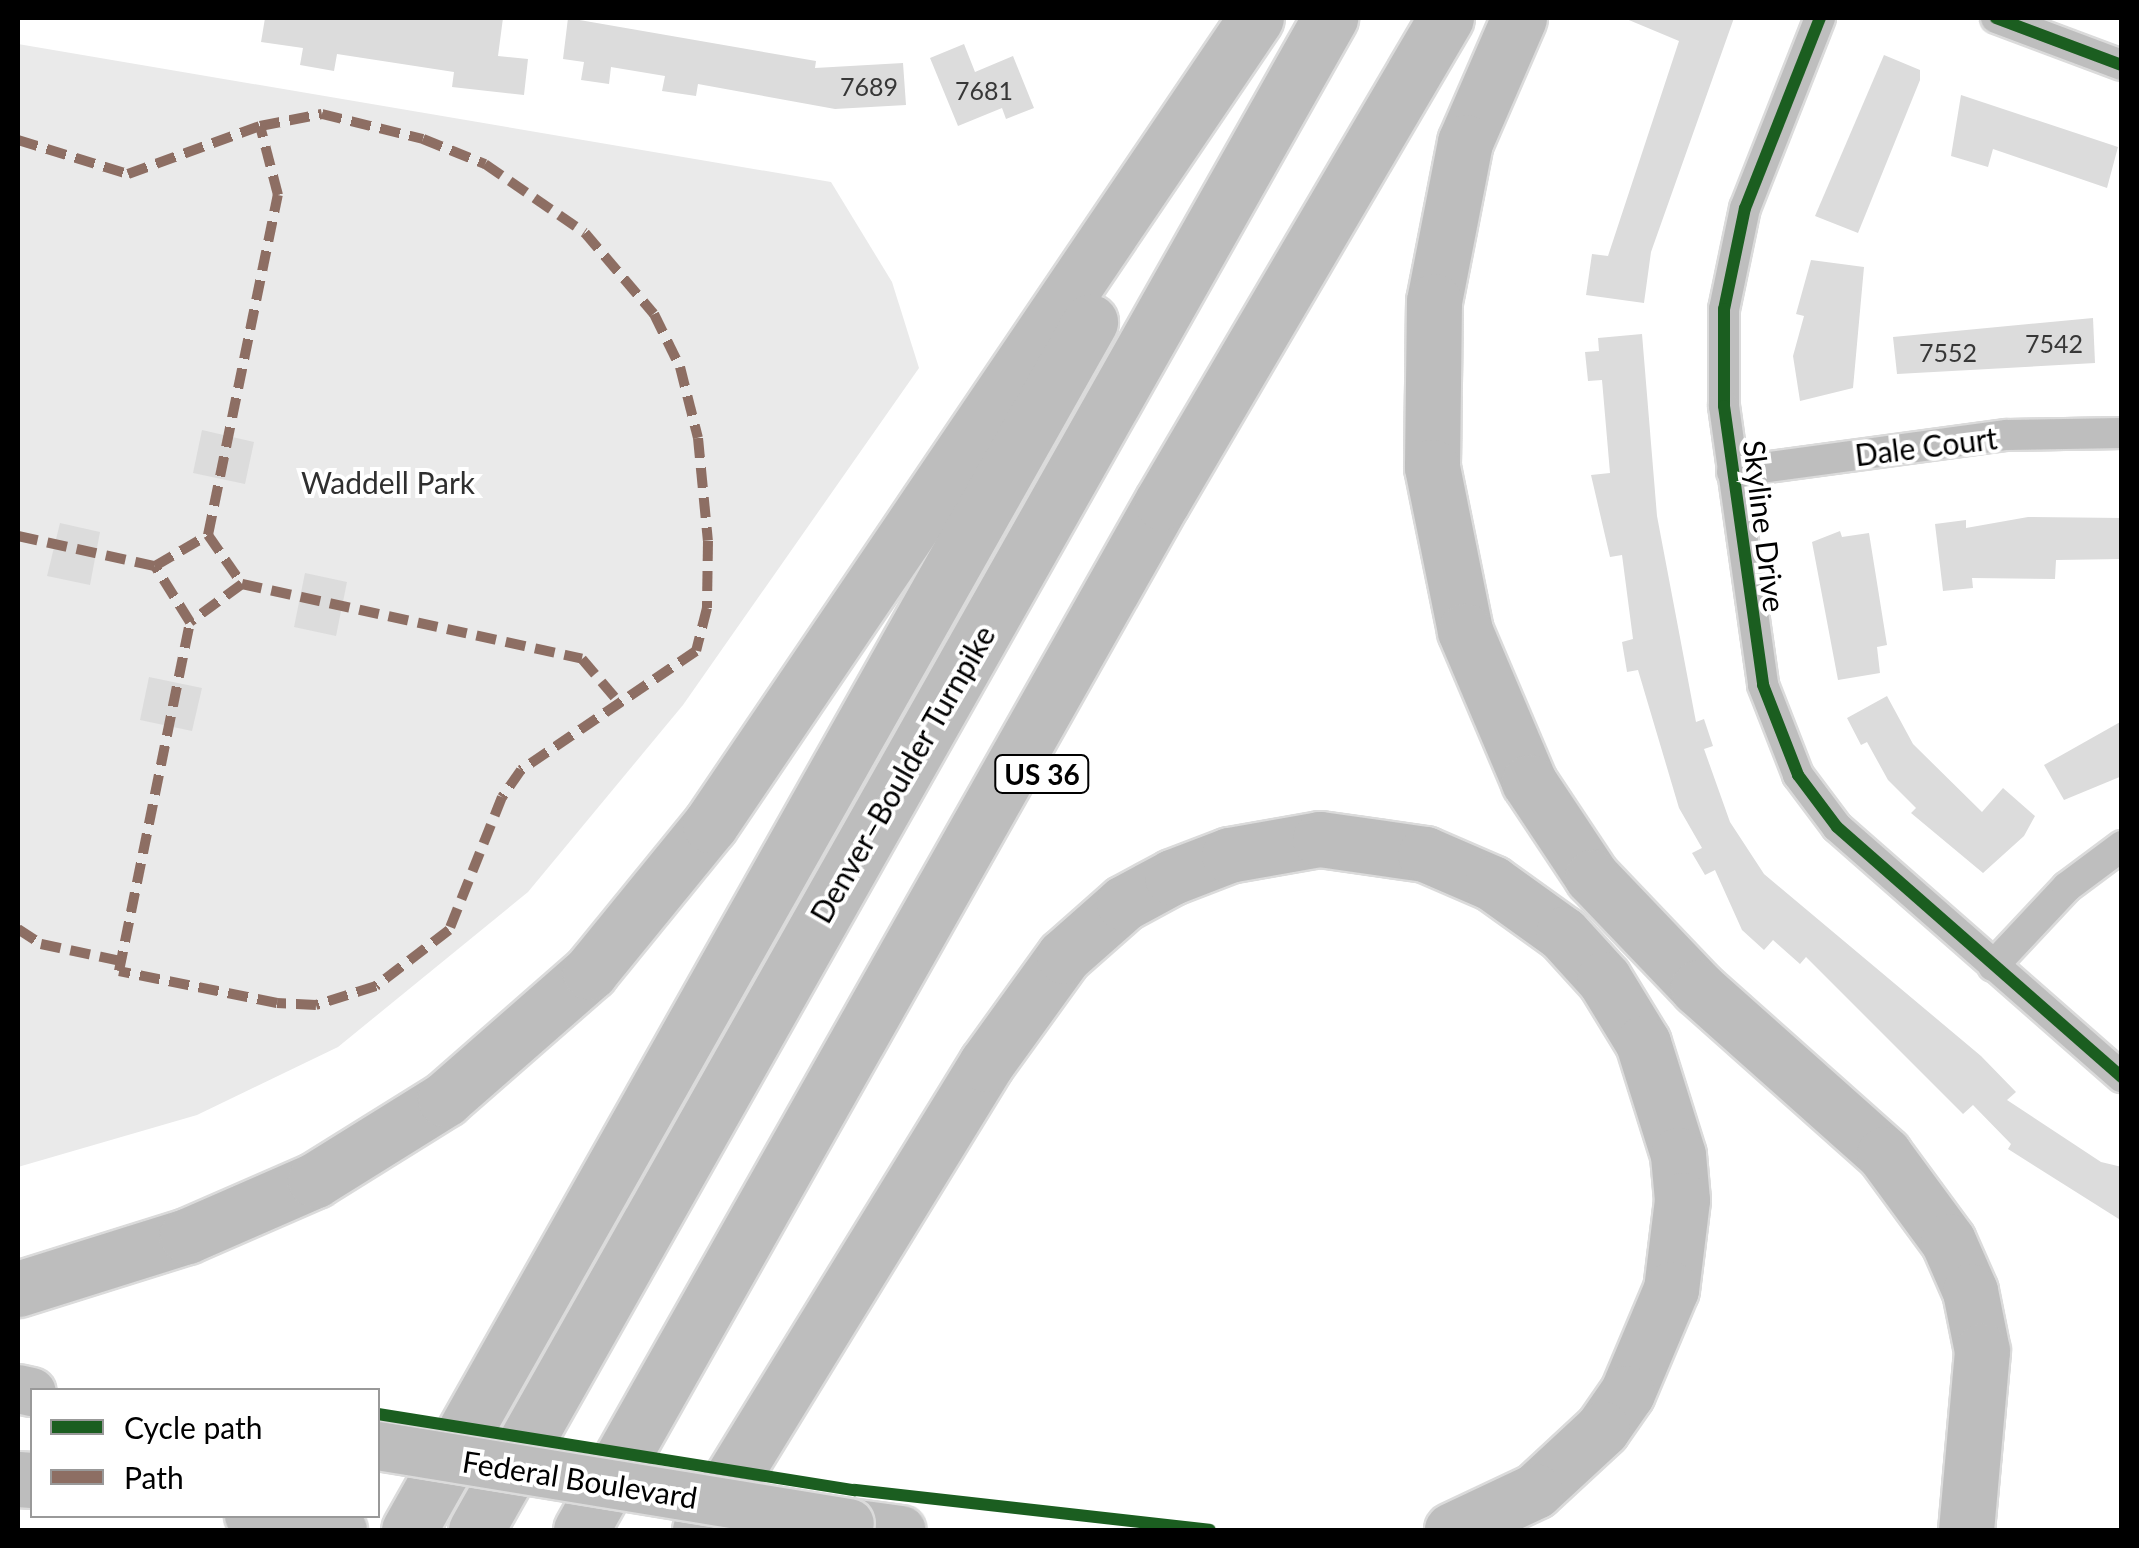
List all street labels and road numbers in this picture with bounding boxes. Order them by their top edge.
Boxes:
street label: Dale Court [1853,419,1999,473]
street label: Skyline Drive [1737,438,1793,614]
street label: Denver–Boulder Turnpike [802,618,1002,930]
road number: US 36 [992,751,1092,797]
street label: Federal Boulevard [460,1443,700,1515]

